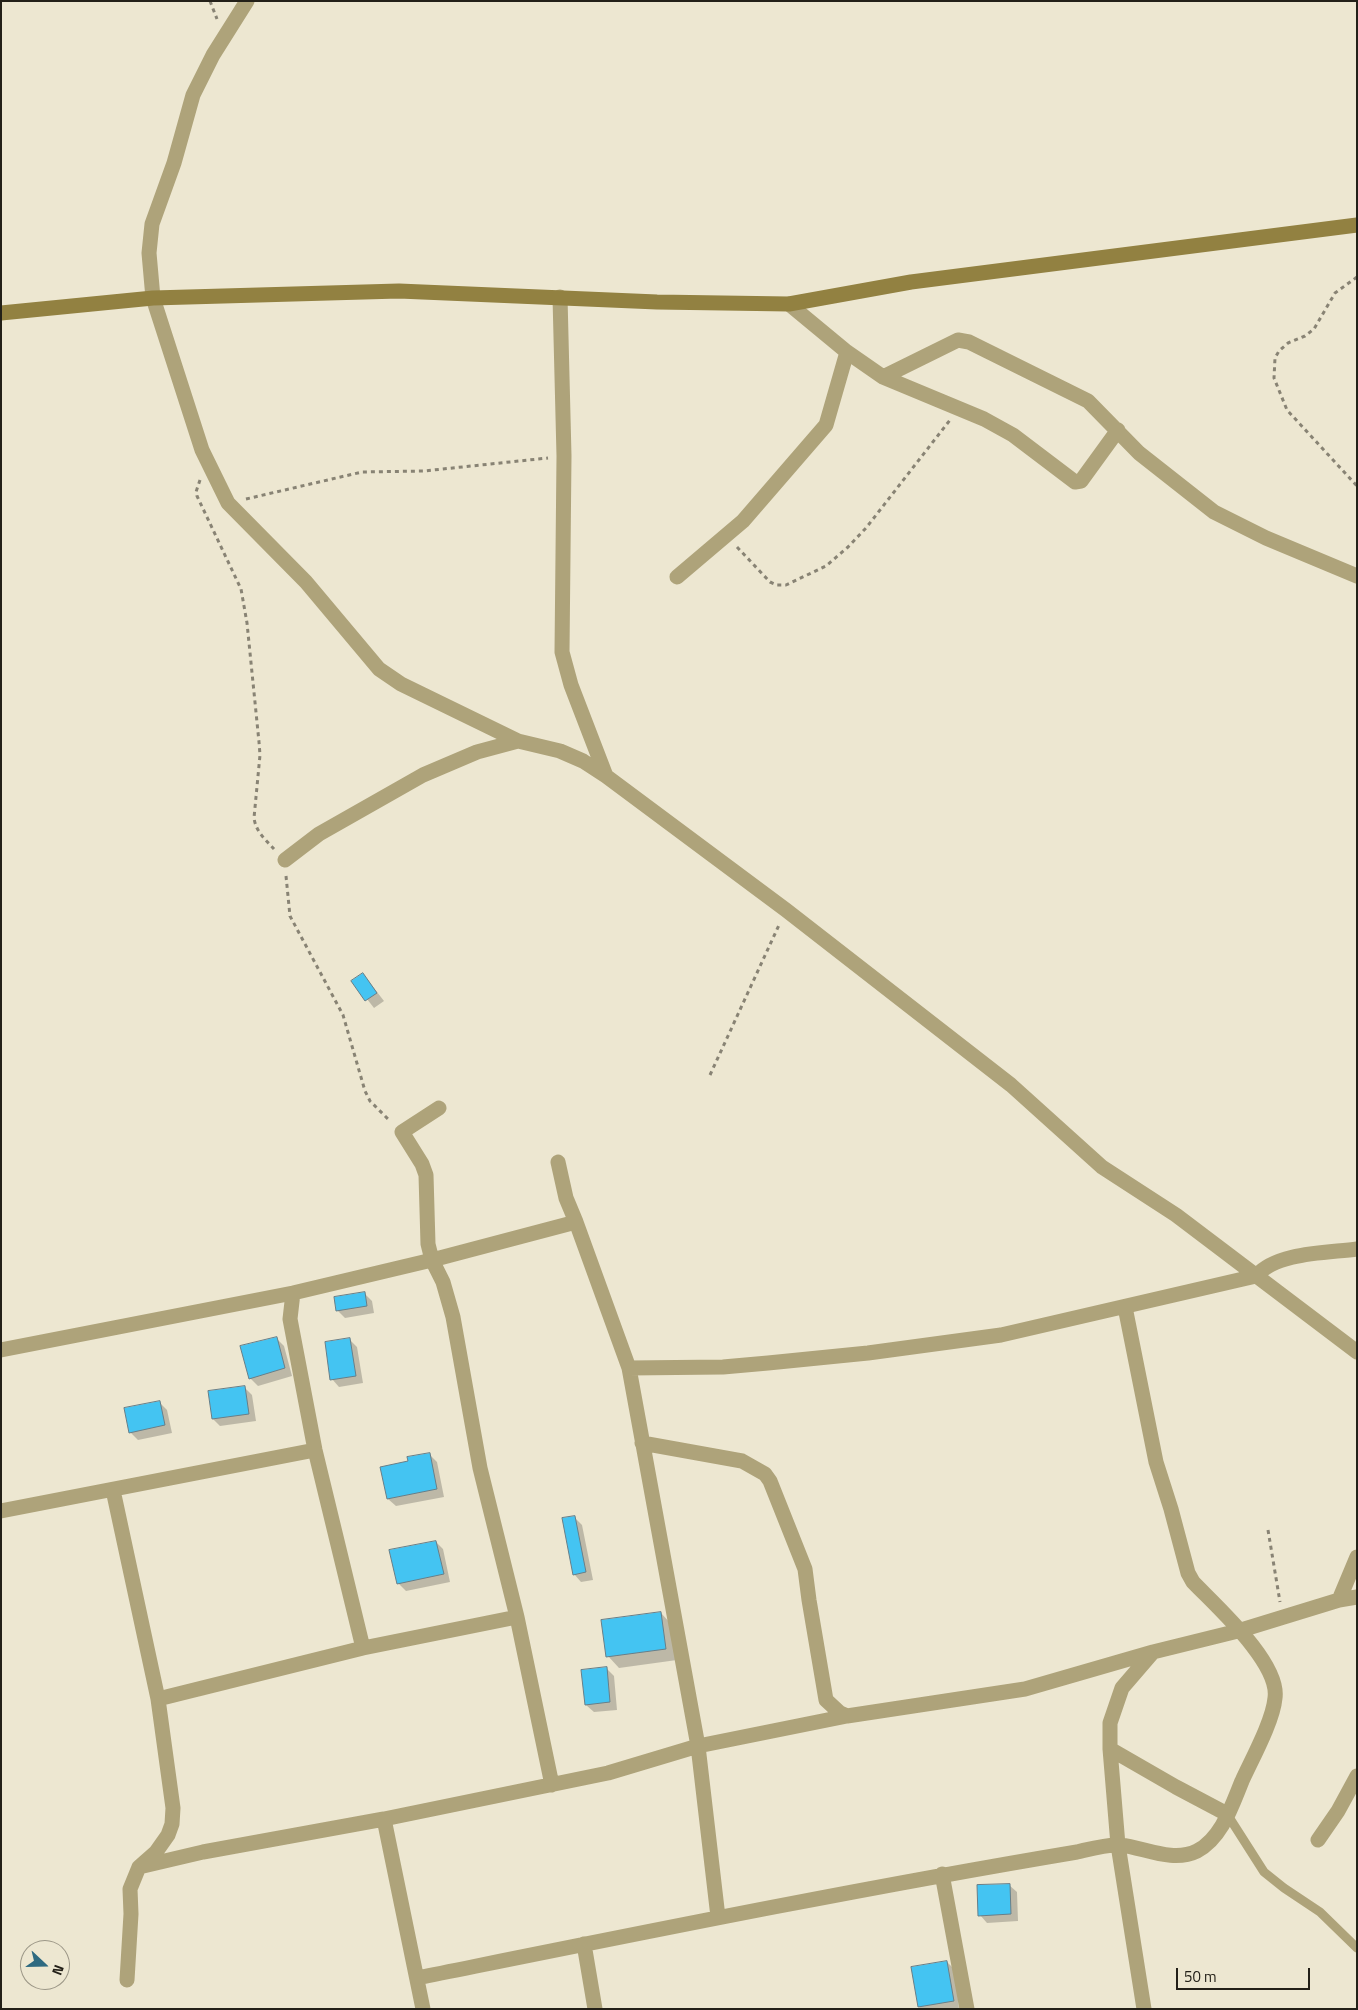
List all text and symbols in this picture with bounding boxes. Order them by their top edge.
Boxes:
north arrow [20,1940,70,1990]
scale bar [1178,1958,1312,1990]
text: N [47,1962,70,1978]
text: 50 m [1184,1965,1217,1988]

